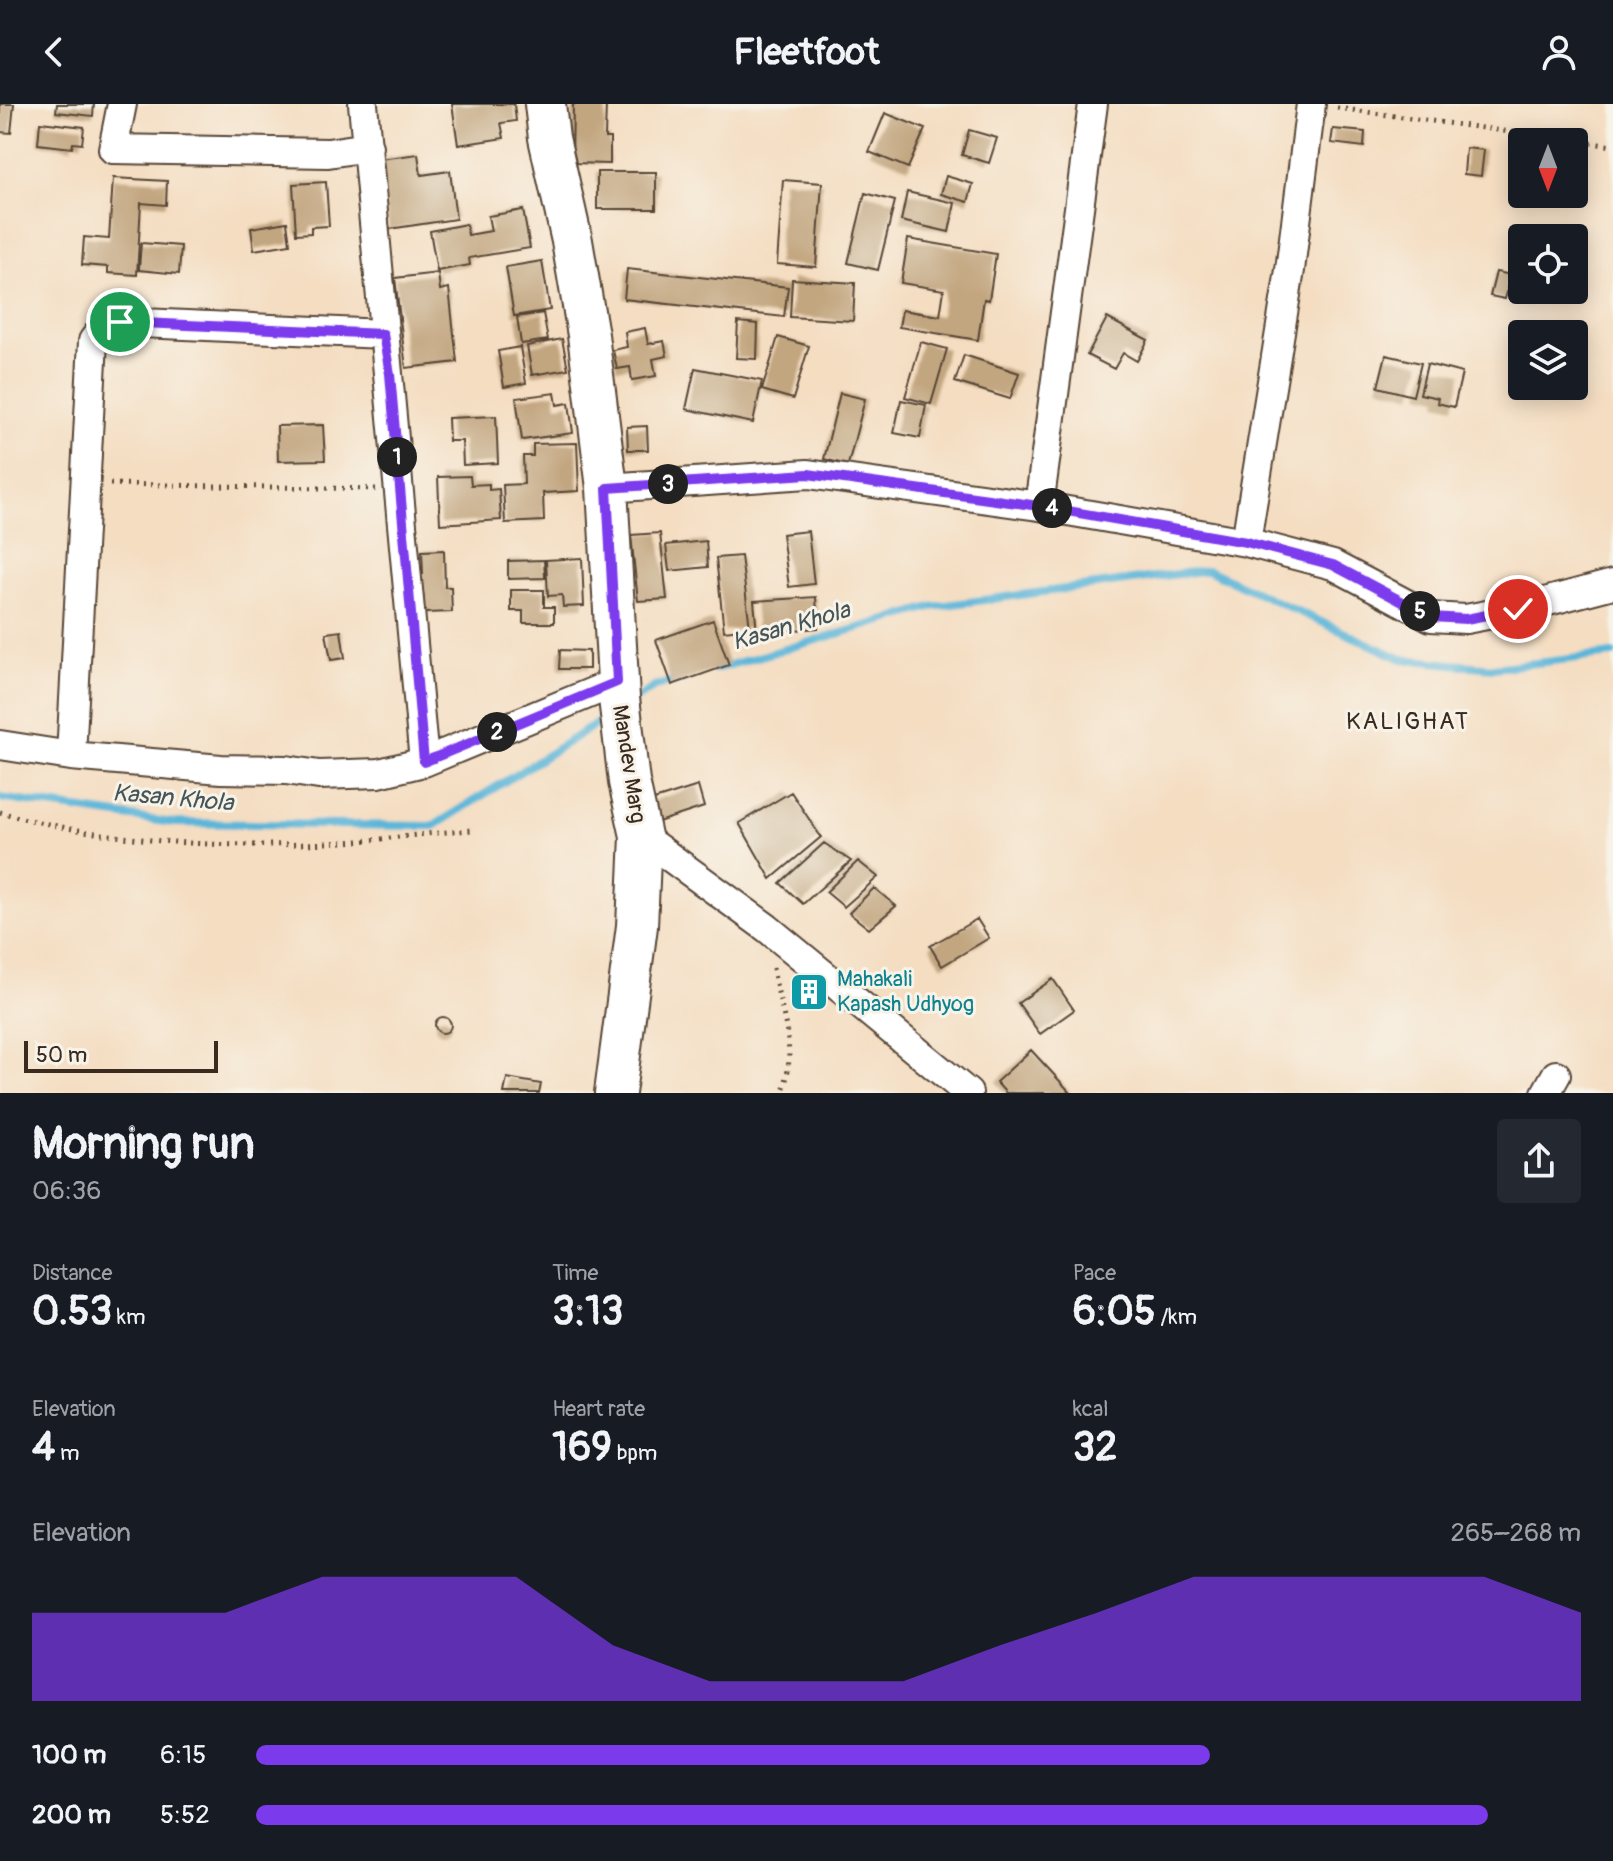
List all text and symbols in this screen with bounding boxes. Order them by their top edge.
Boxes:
icon: back [32,30,76,74]
text: Fleetfoot [734,30,879,75]
icon: person [1537,30,1581,74]
north arrow [1508,128,1588,208]
map controls [1508,128,1588,400]
button: locate [1508,224,1588,304]
pin [86,288,154,356]
icon: arrive [98,300,142,344]
button: layers [1508,320,1588,400]
pin: 1 [377,437,417,477]
text: 1 [393,443,401,471]
pin: 3 [648,464,688,504]
text: 3 [662,470,674,498]
pin: 4 [1032,488,1072,528]
text: 4 [1046,494,1058,522]
pin [1484,575,1552,643]
icon: check [1496,587,1540,631]
pin: 5 [1400,591,1440,631]
water label: Kasan Khola [729,595,855,657]
text: 5 [1414,597,1426,625]
street label: Mandev Marg [606,703,652,825]
district label: KALIGHAT [1346,707,1470,736]
pin: 2 [477,712,517,752]
text: 2 [491,718,503,746]
water label: Kasan Khola [111,778,236,818]
place label: Mahakali Kapash Udhyog [837,965,974,1018]
building icon: Mahakali Kapash Udhyog [788,971,830,1013]
scale bar [24,1037,218,1073]
text: 50 m [36,1041,87,1069]
text: Morning run [32,1117,255,1172]
button: share [1497,1119,1581,1203]
text: 06:36 [32,1175,101,1207]
text: Distance [32,1259,112,1287]
text: Time [552,1259,598,1287]
text: Pace [1073,1259,1116,1287]
text: 0.53 [32,1287,112,1336]
text: 3:13 [552,1287,623,1336]
text: 6:05 [1073,1287,1156,1336]
text: km [112,1303,146,1331]
text: /km [1156,1303,1197,1331]
text: Elevation [32,1395,116,1423]
text: Heart rate [552,1395,645,1423]
text: kcal [1073,1395,1108,1423]
text: 4 [32,1423,55,1472]
text: 169 [552,1423,612,1472]
text: 32 [1073,1423,1117,1472]
text: m [55,1439,80,1467]
text: bpm [612,1439,657,1467]
text: Elevation [32,1517,131,1549]
text: 265–268 m [1450,1517,1581,1549]
text: 100 m [32,1739,106,1771]
text: 6:15 [160,1739,206,1771]
text: 200 m [32,1799,111,1831]
text: 5:52 [160,1799,210,1831]

